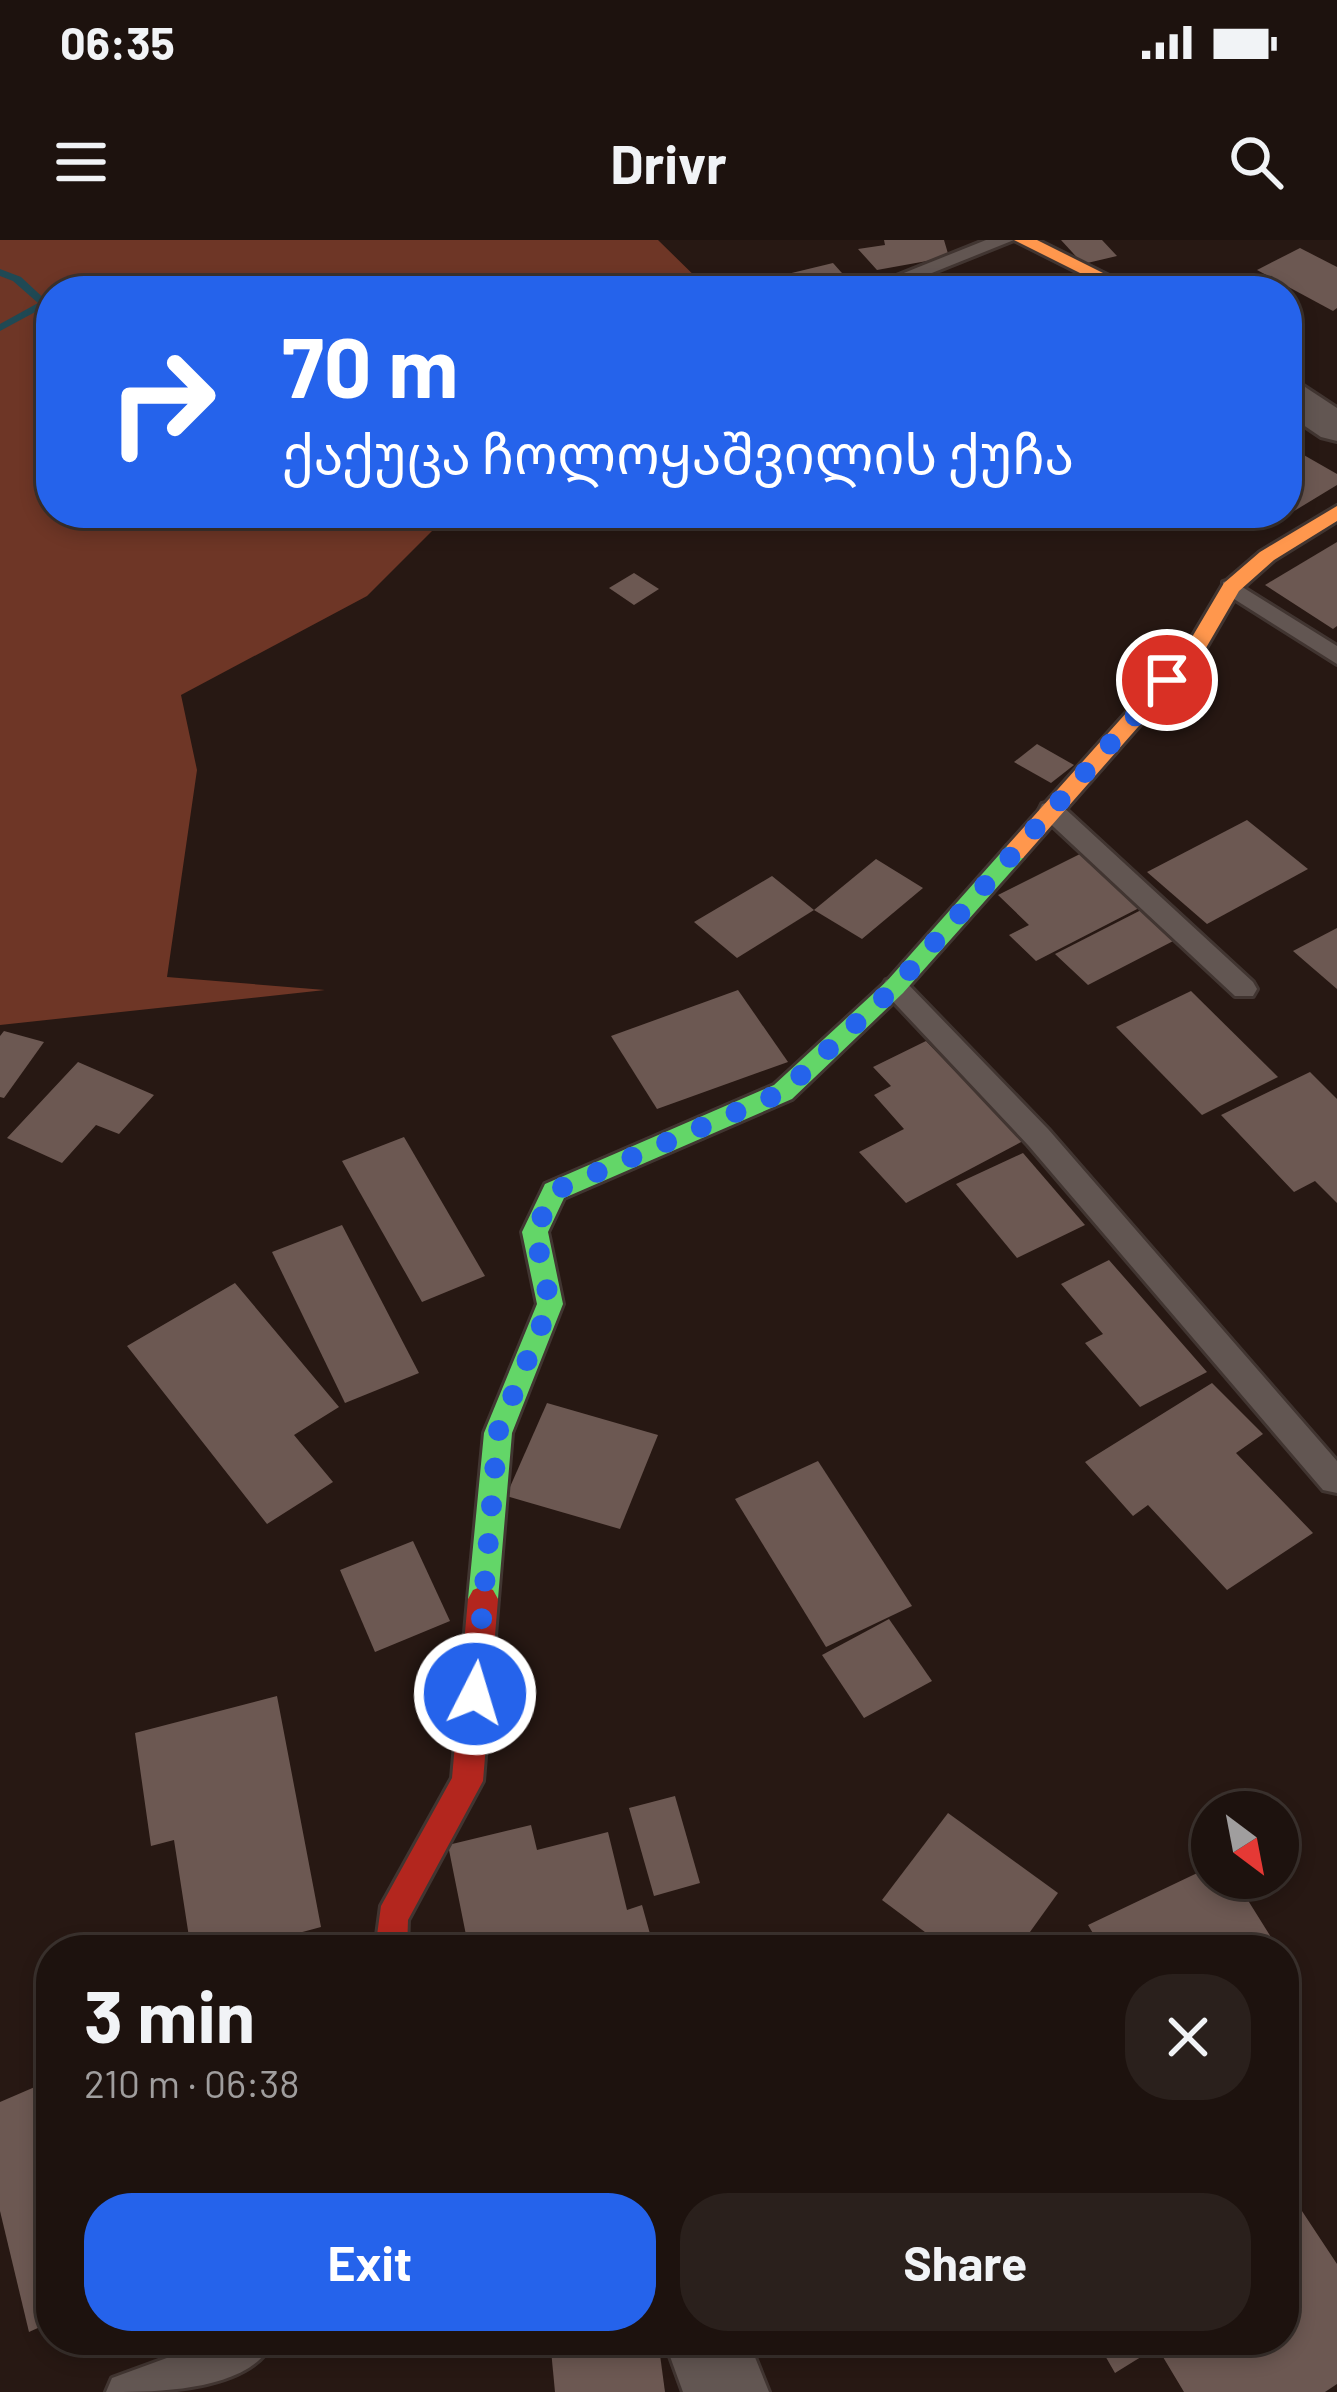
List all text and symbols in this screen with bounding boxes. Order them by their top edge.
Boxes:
text: 06:35 [60,15,175,69]
icon: menu [48,129,114,195]
icon: search [1223,129,1289,195]
text: Drivr [610,130,727,195]
text: 70 m [282,314,458,415]
icon: right [84,324,240,480]
text: ქაქუცა ჩოლოყაშვილის ქუჩა [282,420,1074,485]
pin [1116,629,1218,731]
icon: arrive [1134,647,1200,713]
position arrow [412,1631,538,1757]
north arrow [1191,1791,1299,1899]
map controls [1191,1791,1299,1899]
text: 3 min [84,1971,255,2057]
button: close [1125,1974,1251,2100]
text: 210 m · 06:38 [84,2059,300,2106]
button: Exit [84,2193,656,2331]
button: Share [680,2193,1251,2331]

